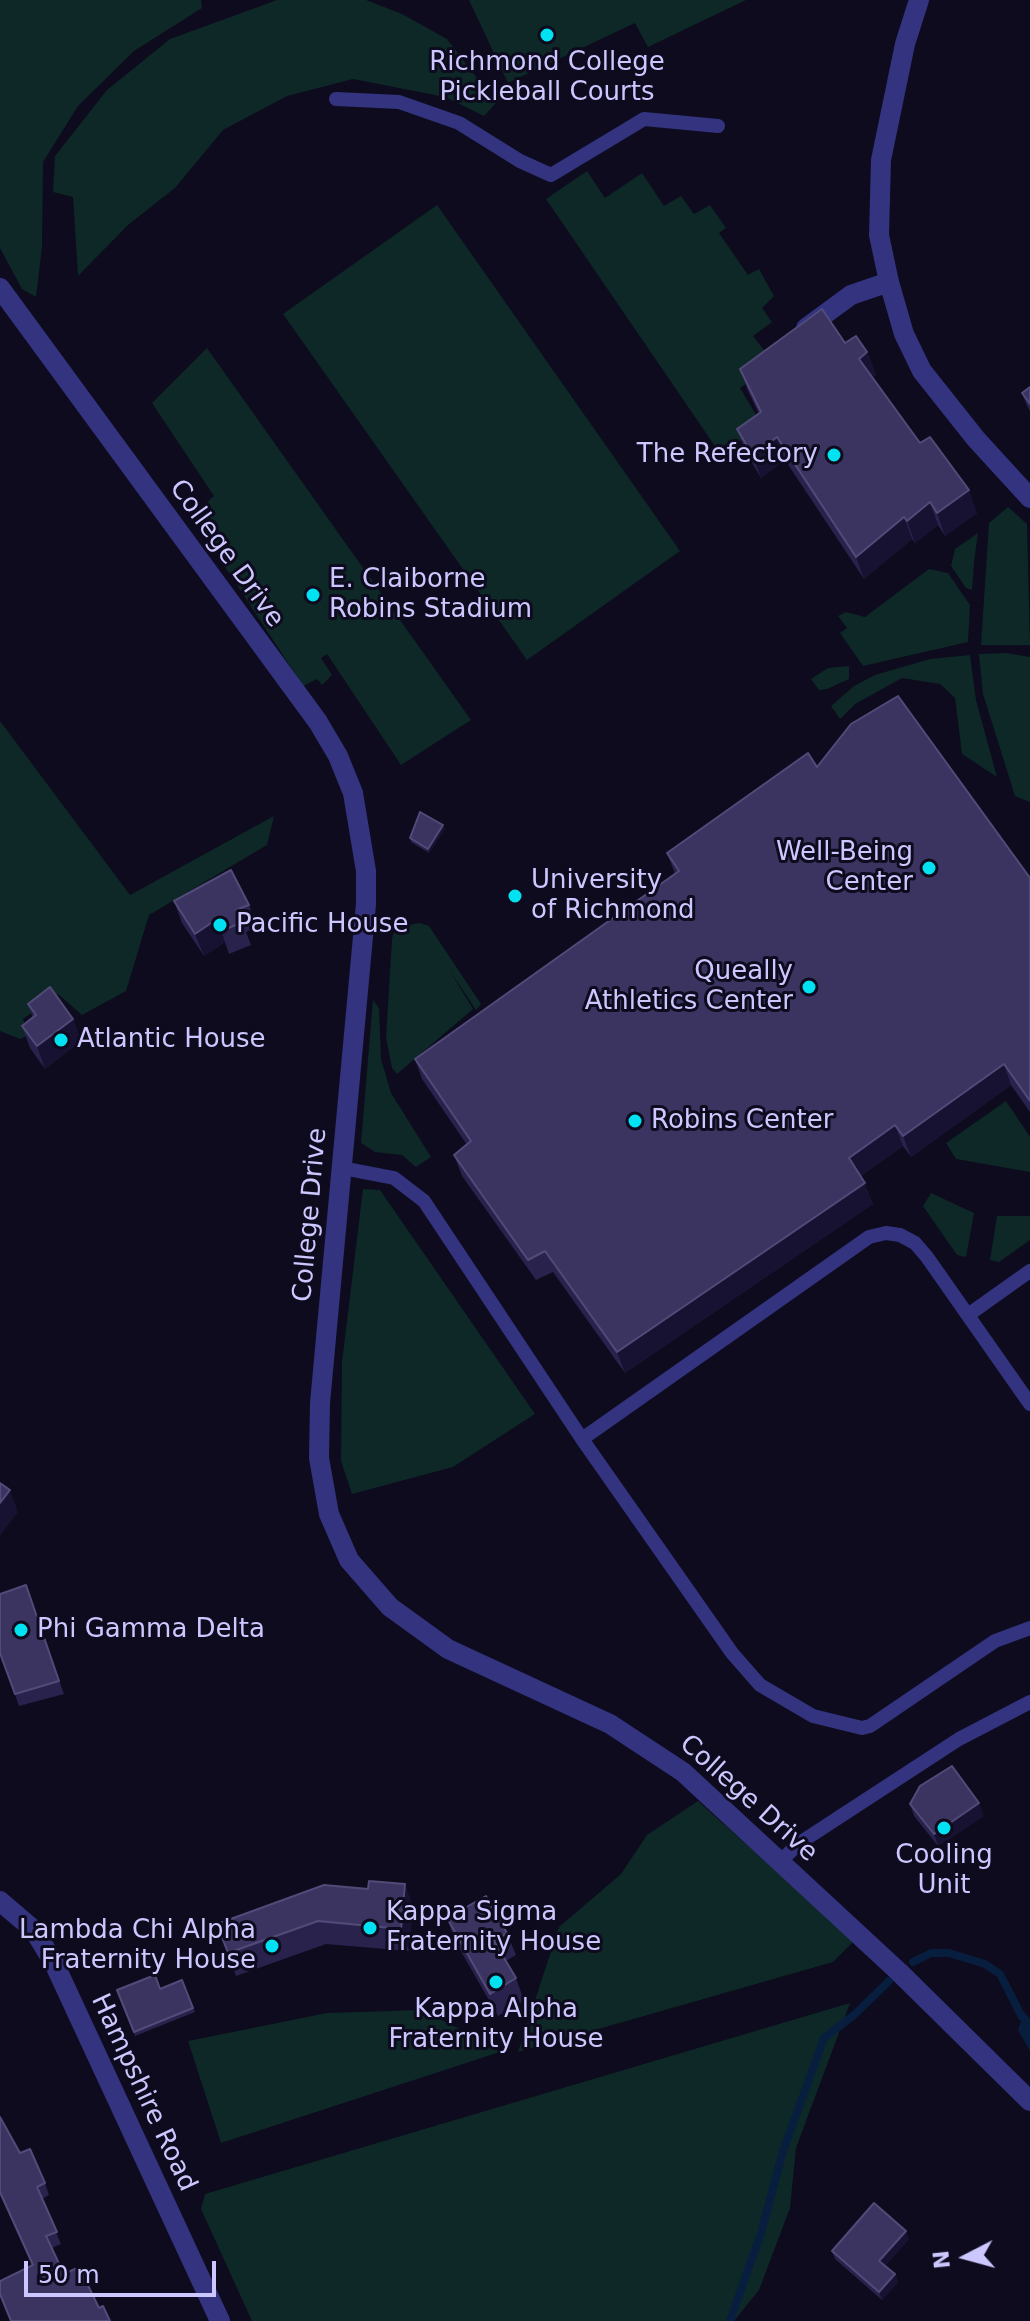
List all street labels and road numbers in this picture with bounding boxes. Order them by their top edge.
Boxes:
street label: College Drive [162,474,290,634]
street label: College Drive [288,1127,334,1303]
street label: College Drive [673,1729,823,1869]
street label: Hampshire Road [84,1989,202,2197]

